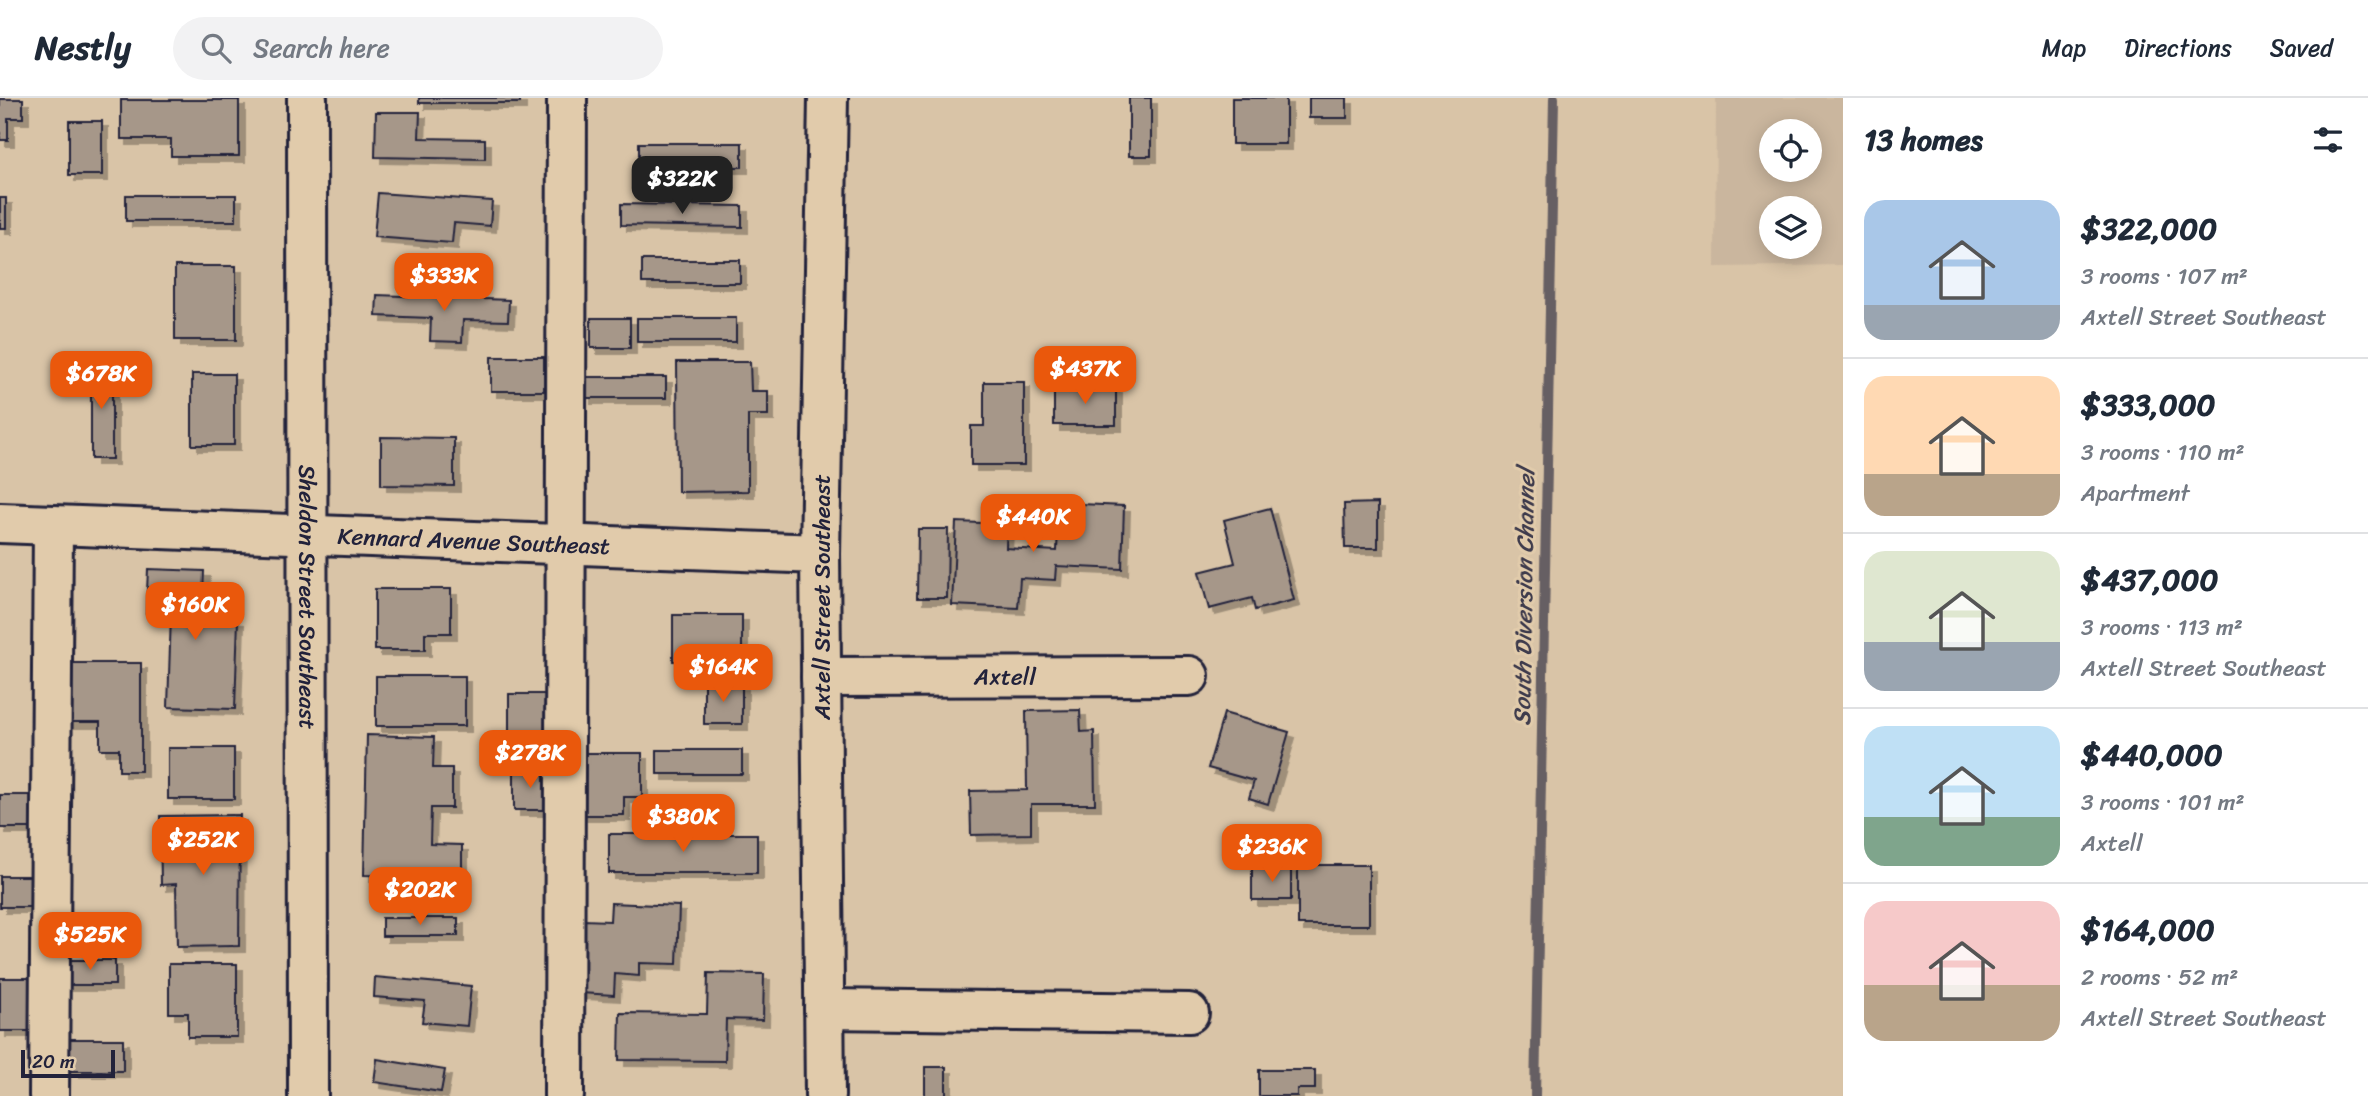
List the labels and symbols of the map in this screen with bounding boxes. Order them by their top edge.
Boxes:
pin: $322K [633,156,731,216]
pin: $333K [395,254,493,313]
pin: $437K [1036,346,1134,406]
pin: $678K [52,352,150,411]
water label: South Diversion Channel [1501,463,1547,726]
street label: Sheldon Street Southeast [286,465,328,729]
street label: Axtell Street Southeast [802,474,843,721]
pin: $440K [984,494,1082,554]
street label: Kennard Avenue Southeast [337,516,611,567]
pin: $160K [146,582,244,642]
pin: $164K [674,644,772,704]
street label: Axtell [973,656,1036,698]
pin: $278K [481,730,579,790]
pin: $380K [634,794,732,854]
pin: $252K [154,818,252,877]
pin: $236K [1223,824,1321,884]
pin: $202K [371,868,469,927]
pin: $525K [41,912,139,972]
scale bar [21,1047,116,1079]

